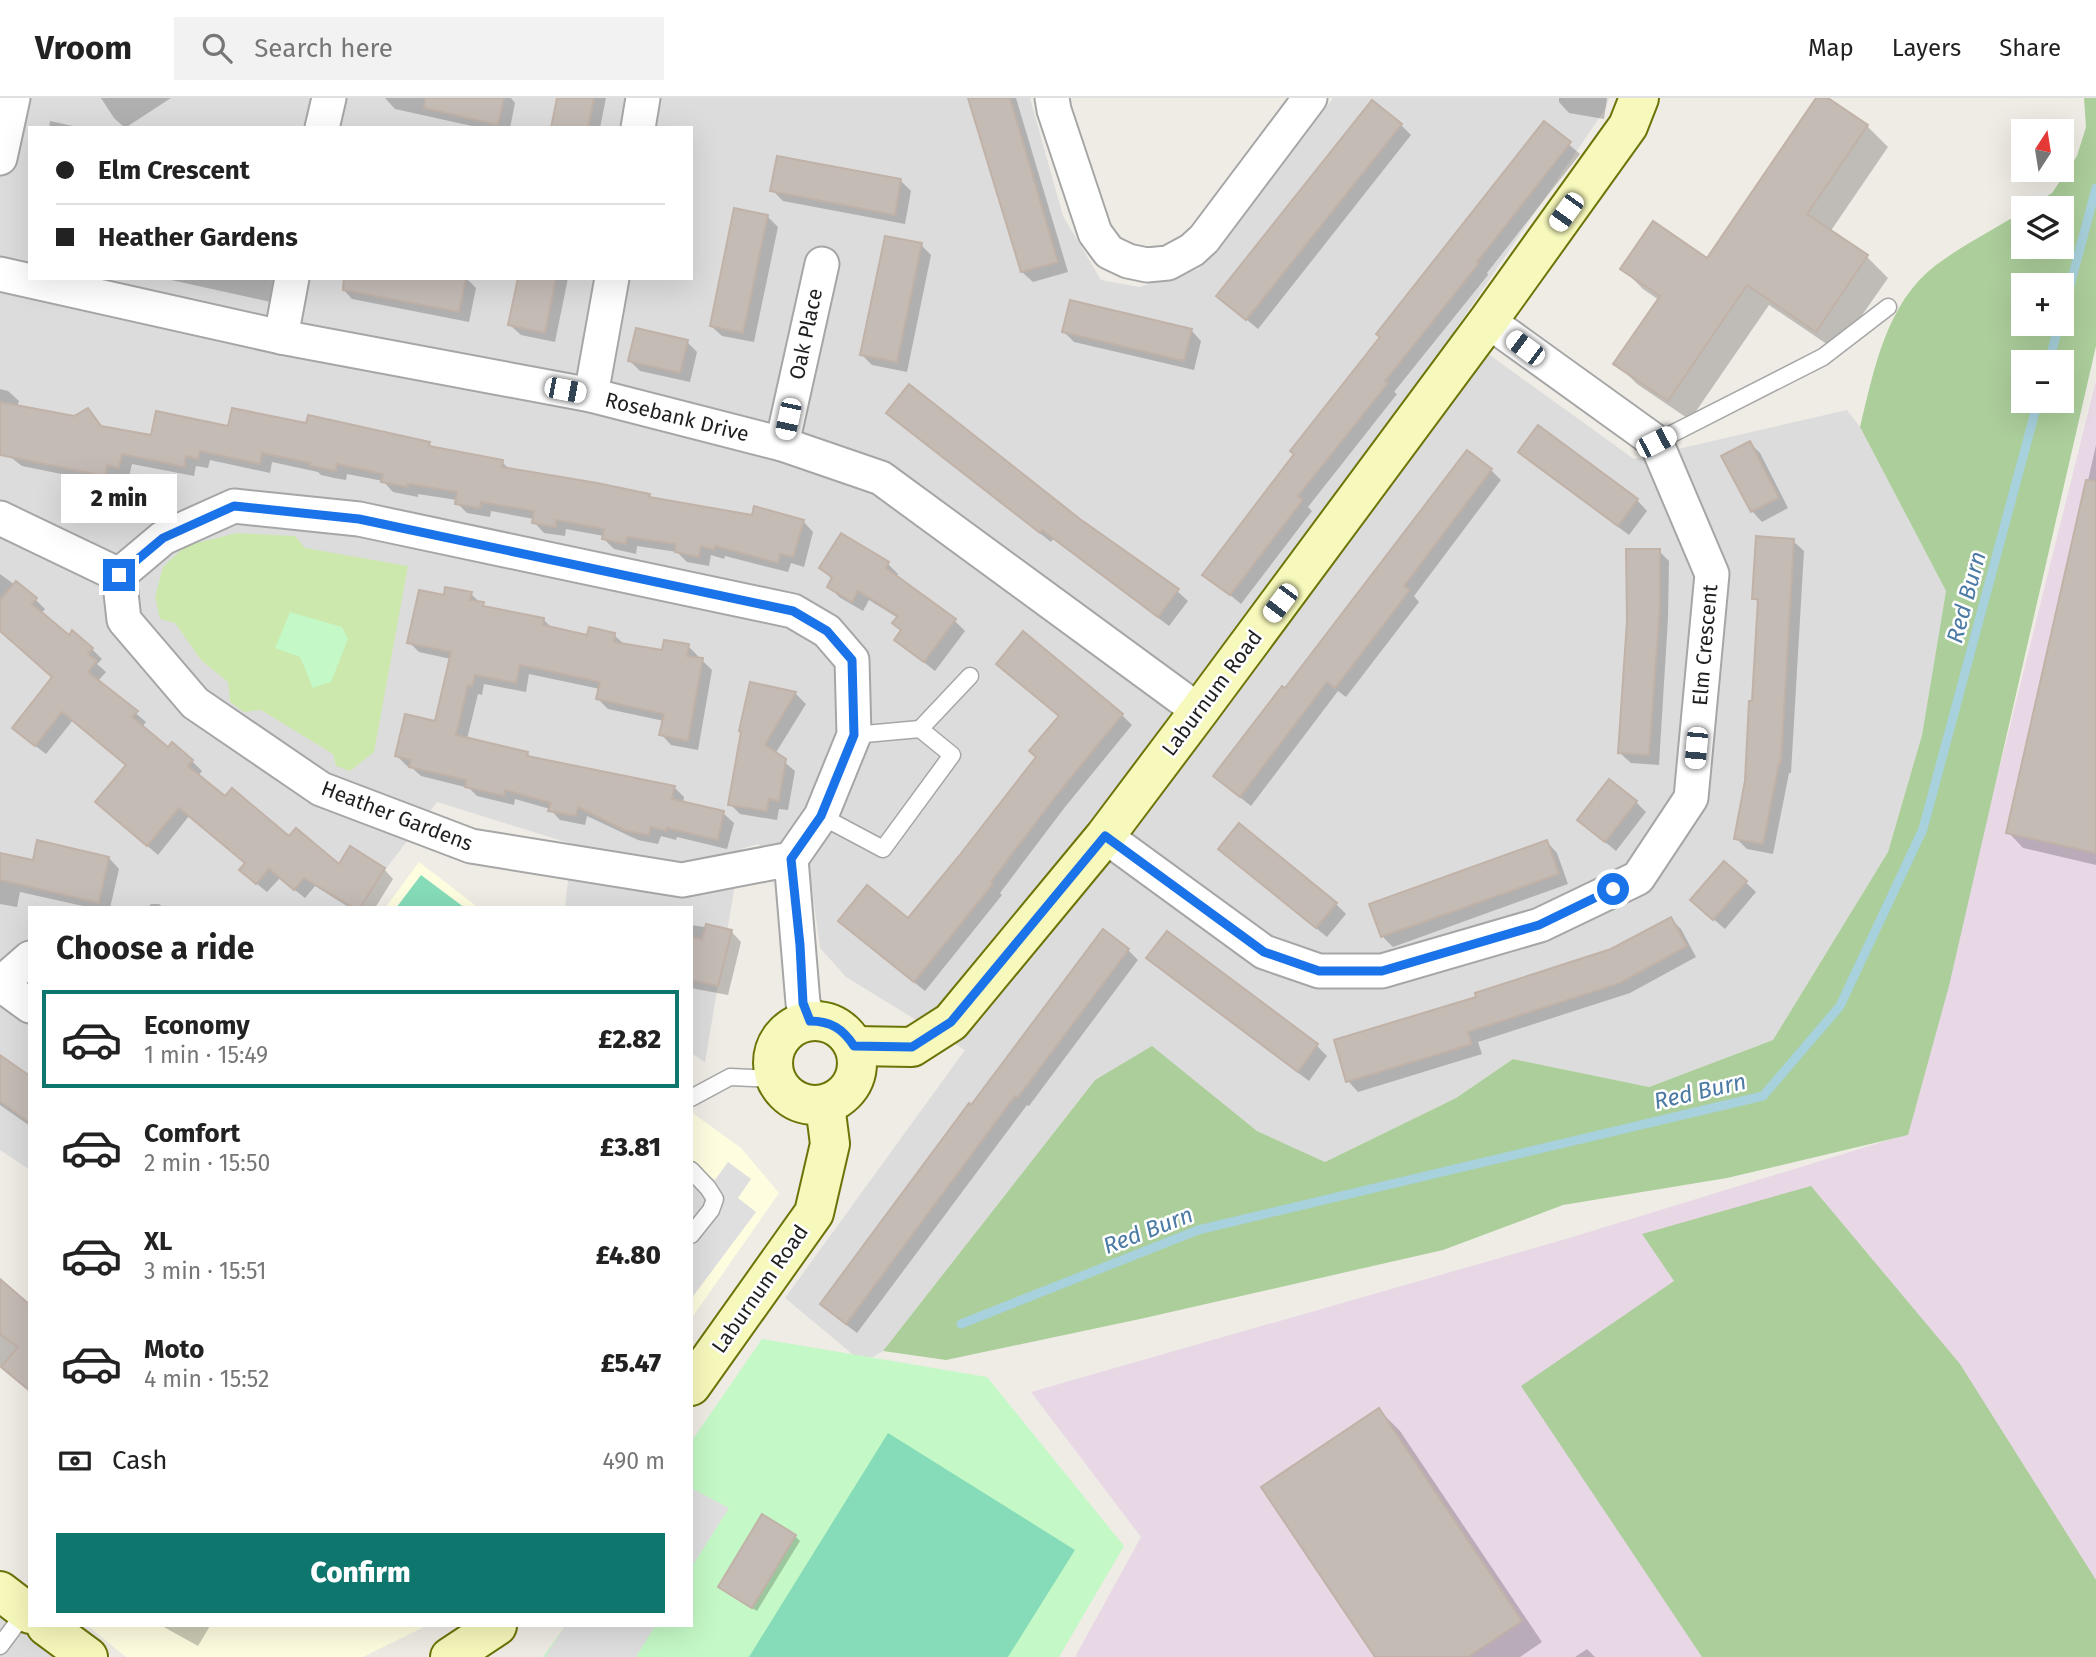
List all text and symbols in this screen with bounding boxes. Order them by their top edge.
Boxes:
search box [174,17,664,80]
text: Vroom [35,28,132,68]
icon: search [198,29,236,67]
text: Search here [254,33,393,64]
text: Map [1808,34,1854,62]
text: Layers [1892,34,1961,62]
text: Share [1999,34,2061,62]
north arrow [2011,119,2074,182]
map controls [2011,119,2074,413]
text: Elm Crescent [98,155,250,186]
car [1546,189,1587,235]
button: layers [2011,196,2074,259]
text: Heather Gardens [98,222,298,253]
button: + [2011,273,2074,336]
street label: Oak Place [784,286,828,382]
car [1502,327,1549,369]
button: − [2011,350,2074,413]
car [543,376,588,404]
street label: Rosebank Drive [602,387,752,447]
car [774,396,803,442]
car [1633,423,1680,461]
callout: 2 min [61,474,177,522]
text: 2 min [91,484,147,512]
water label: Red Burn [1940,548,1992,646]
route end [103,559,135,591]
car [1259,580,1302,626]
street label: Elm Crescent [1687,583,1723,707]
street label: Laburnum Road [1156,625,1268,761]
car [1684,726,1709,770]
street label: Heather Gardens [318,775,477,857]
route start [1597,873,1629,905]
text: Choose a ride [56,929,254,967]
icon: car [60,1008,123,1071]
text: Economy [144,1010,250,1041]
text: £2.82 [598,1024,661,1055]
text: 1 min · 15:49 [144,1041,268,1069]
water label: Red Burn [1651,1067,1749,1115]
icon: car [60,1116,123,1179]
text: Comfort [144,1118,240,1149]
text: £3.81 [600,1132,661,1163]
text: 2 min · 15:50 [144,1149,270,1177]
water label: Red Burn [1099,1200,1197,1260]
street label: Laburnum Road [706,1220,814,1358]
icon: car [60,1224,123,1287]
text: XL [144,1226,172,1257]
text: £4.80 [596,1240,661,1271]
text: 3 min · 15:51 [144,1257,266,1285]
icon: car [60,1332,123,1395]
text: Moto [144,1334,204,1365]
text: £5.47 [601,1348,661,1379]
text: 4 min · 15:52 [144,1365,269,1393]
icon: cash [56,1442,94,1480]
text: Cash [112,1445,168,1476]
text: 490 m [603,1447,665,1475]
button: Confirm [56,1533,665,1613]

